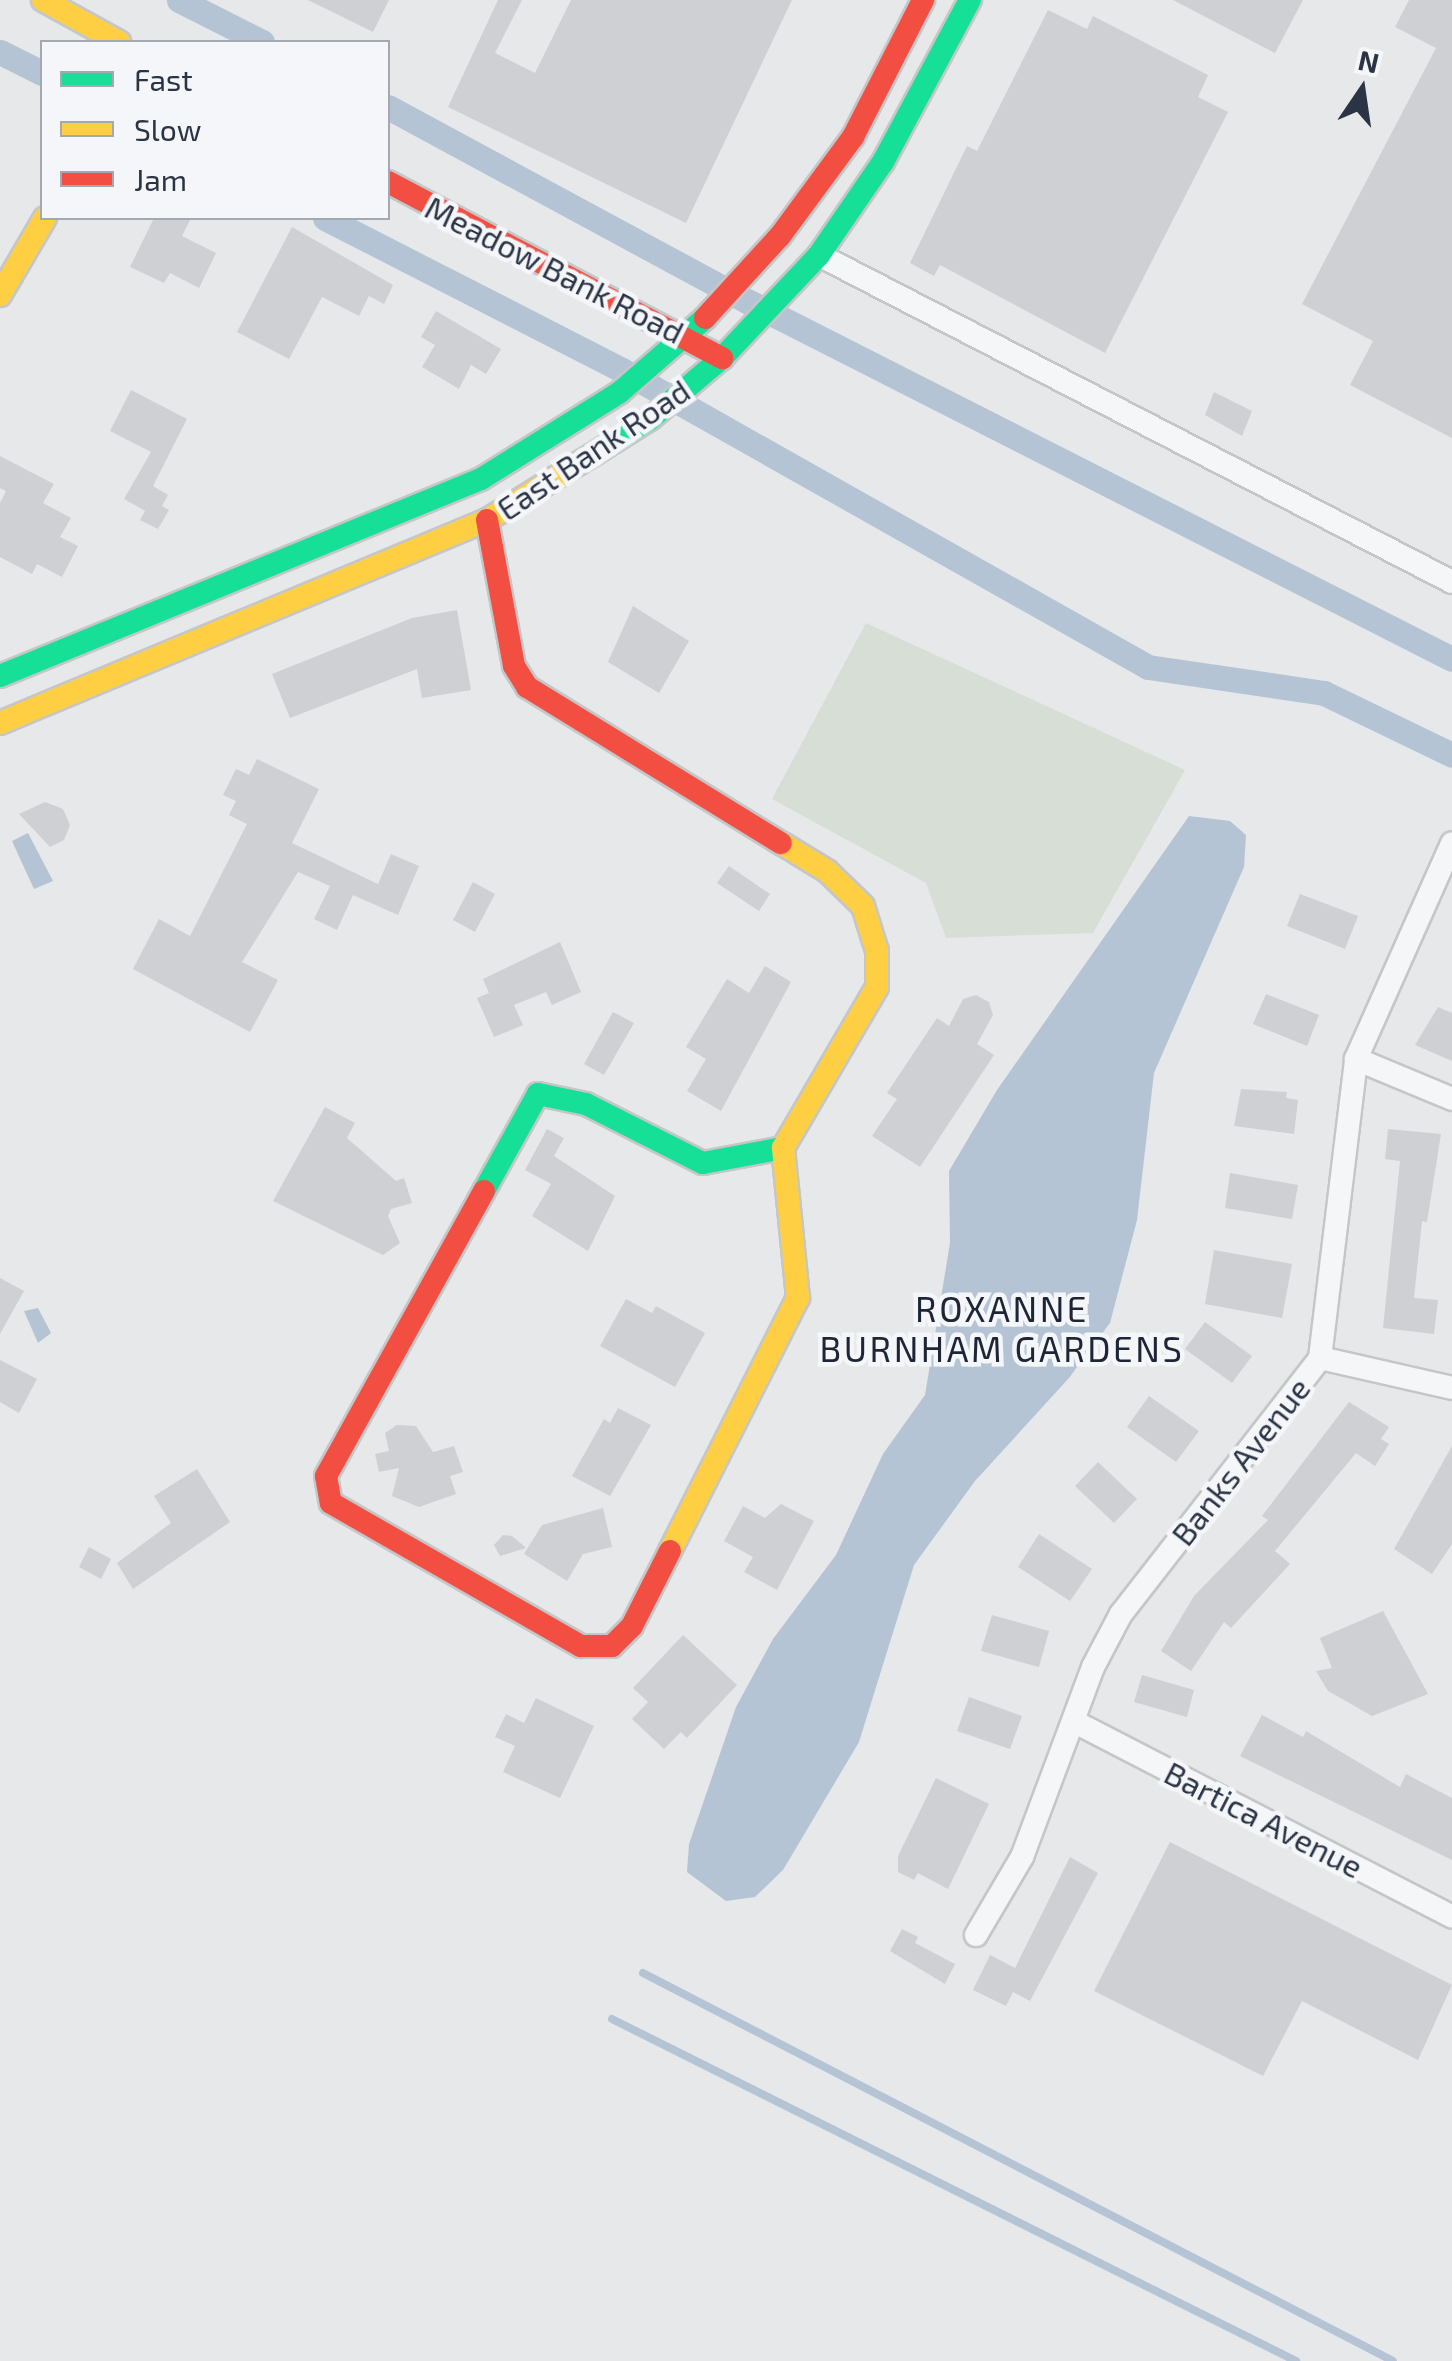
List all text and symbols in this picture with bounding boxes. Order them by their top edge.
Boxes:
legend [40,40,390,220]
north arrow [1312,40,1412,140]
text: N [1355,42,1382,80]
text: Fast [134,61,193,97]
text: Slow [134,111,201,147]
text: Jam [134,161,187,197]
street label: Meadow Bank Road [419,187,691,351]
street label: East Bank Road [489,370,697,528]
district label: ROXANNE BURNHAM GARDENS [820,1287,1184,1369]
street label: Banks Avenue [1162,1369,1318,1553]
street label: Bartica Avenue [1158,1752,1370,1886]

